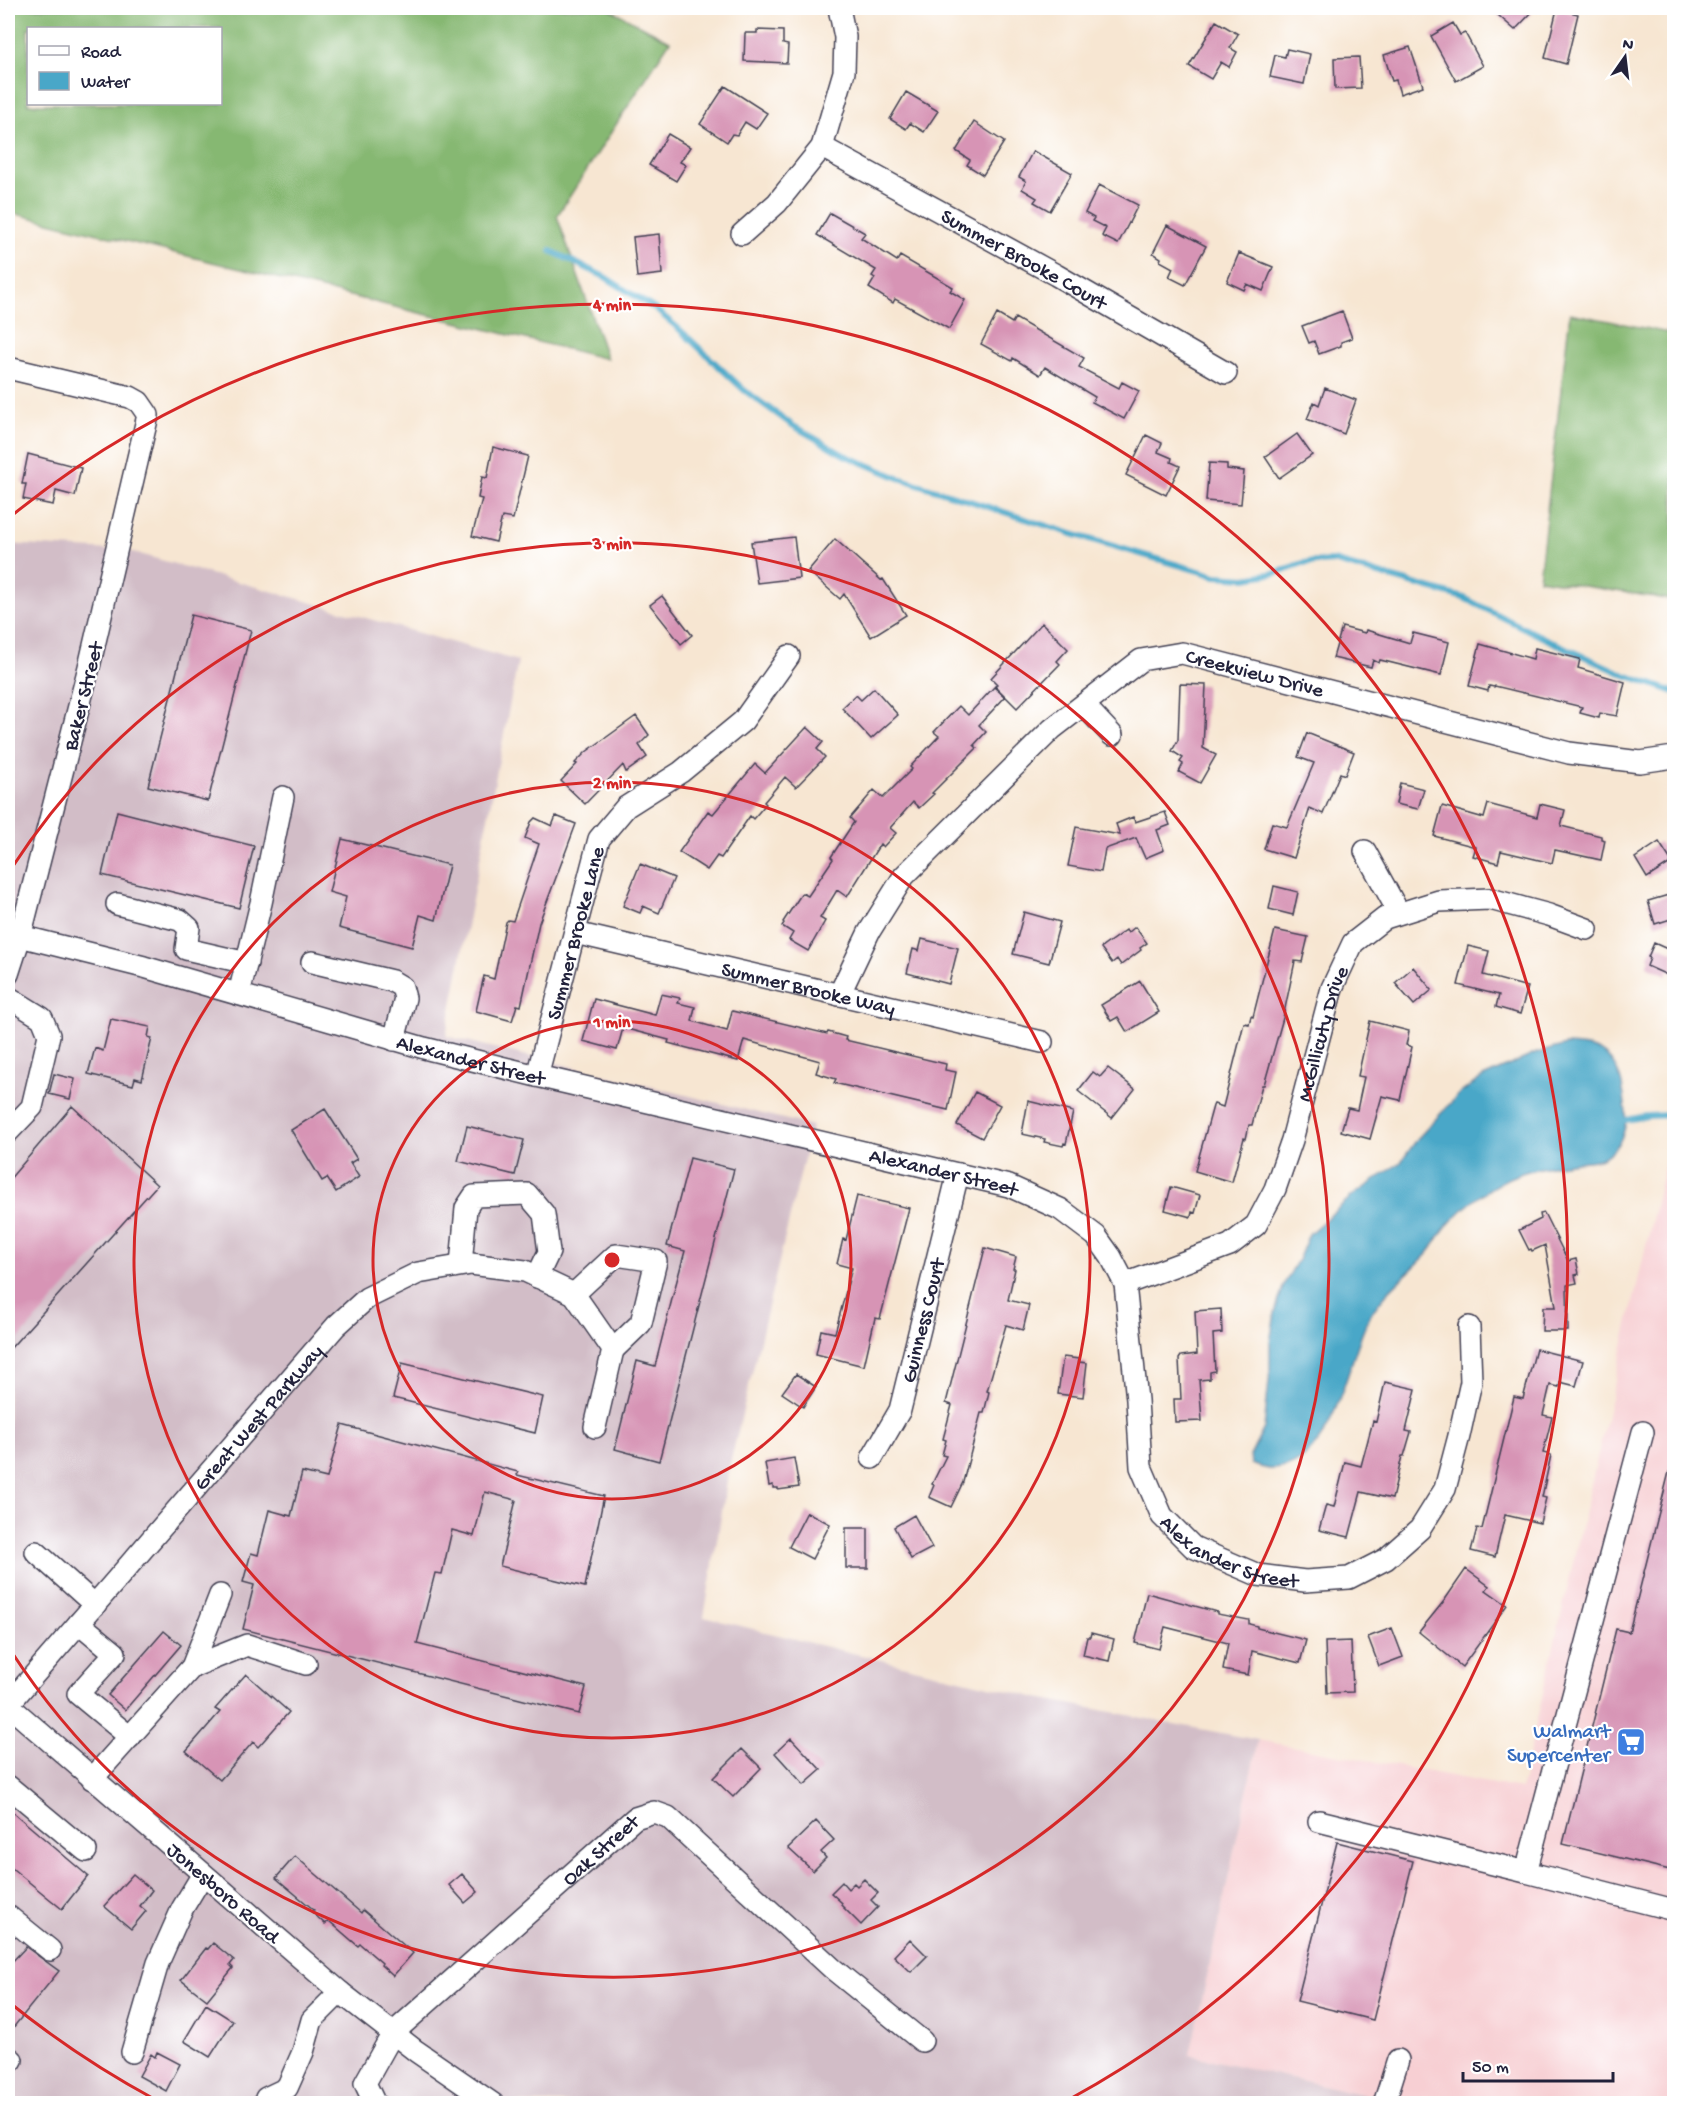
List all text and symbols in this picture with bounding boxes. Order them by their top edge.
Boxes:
legend [27,27,222,105]
north arrow [1595,27,1655,87]
text: N [1620,35,1636,56]
text: Road [81,43,122,64]
text: Water [81,73,131,94]
street label: Summer Brooke Court [935,205,1112,319]
text: 4 min [592,296,631,317]
text: 3 min [592,535,632,556]
street label: Baker Street [60,638,112,755]
street label: Creekview Drive [1182,645,1327,705]
text: 2 min [593,774,632,795]
street label: Summer Brooke Lane [543,843,613,1023]
street label: Summer Brooke Way [719,959,897,1023]
street label: McGillicuty Drive [1294,962,1357,1105]
text: 1 min [593,1013,631,1034]
street label: Alexander Street [393,1032,549,1094]
street label: Alexander Street [866,1145,1023,1205]
centre of rings [602,1250,622,1270]
street label: Guinness Court [898,1254,953,1386]
street label: Great West Parkway [190,1341,330,1497]
street label: Alexander Street [1153,1512,1302,1596]
place label: Walmart Supercenter [1507,1721,1612,1770]
supermarket icon: Walmart Supercenter [1615,1726,1647,1758]
street label: Oak Street [558,1810,647,1893]
street label: Jonesboro Road [160,1839,285,1952]
scale bar [1463,2045,1613,2083]
text: 50 m [1472,2058,1509,2079]

